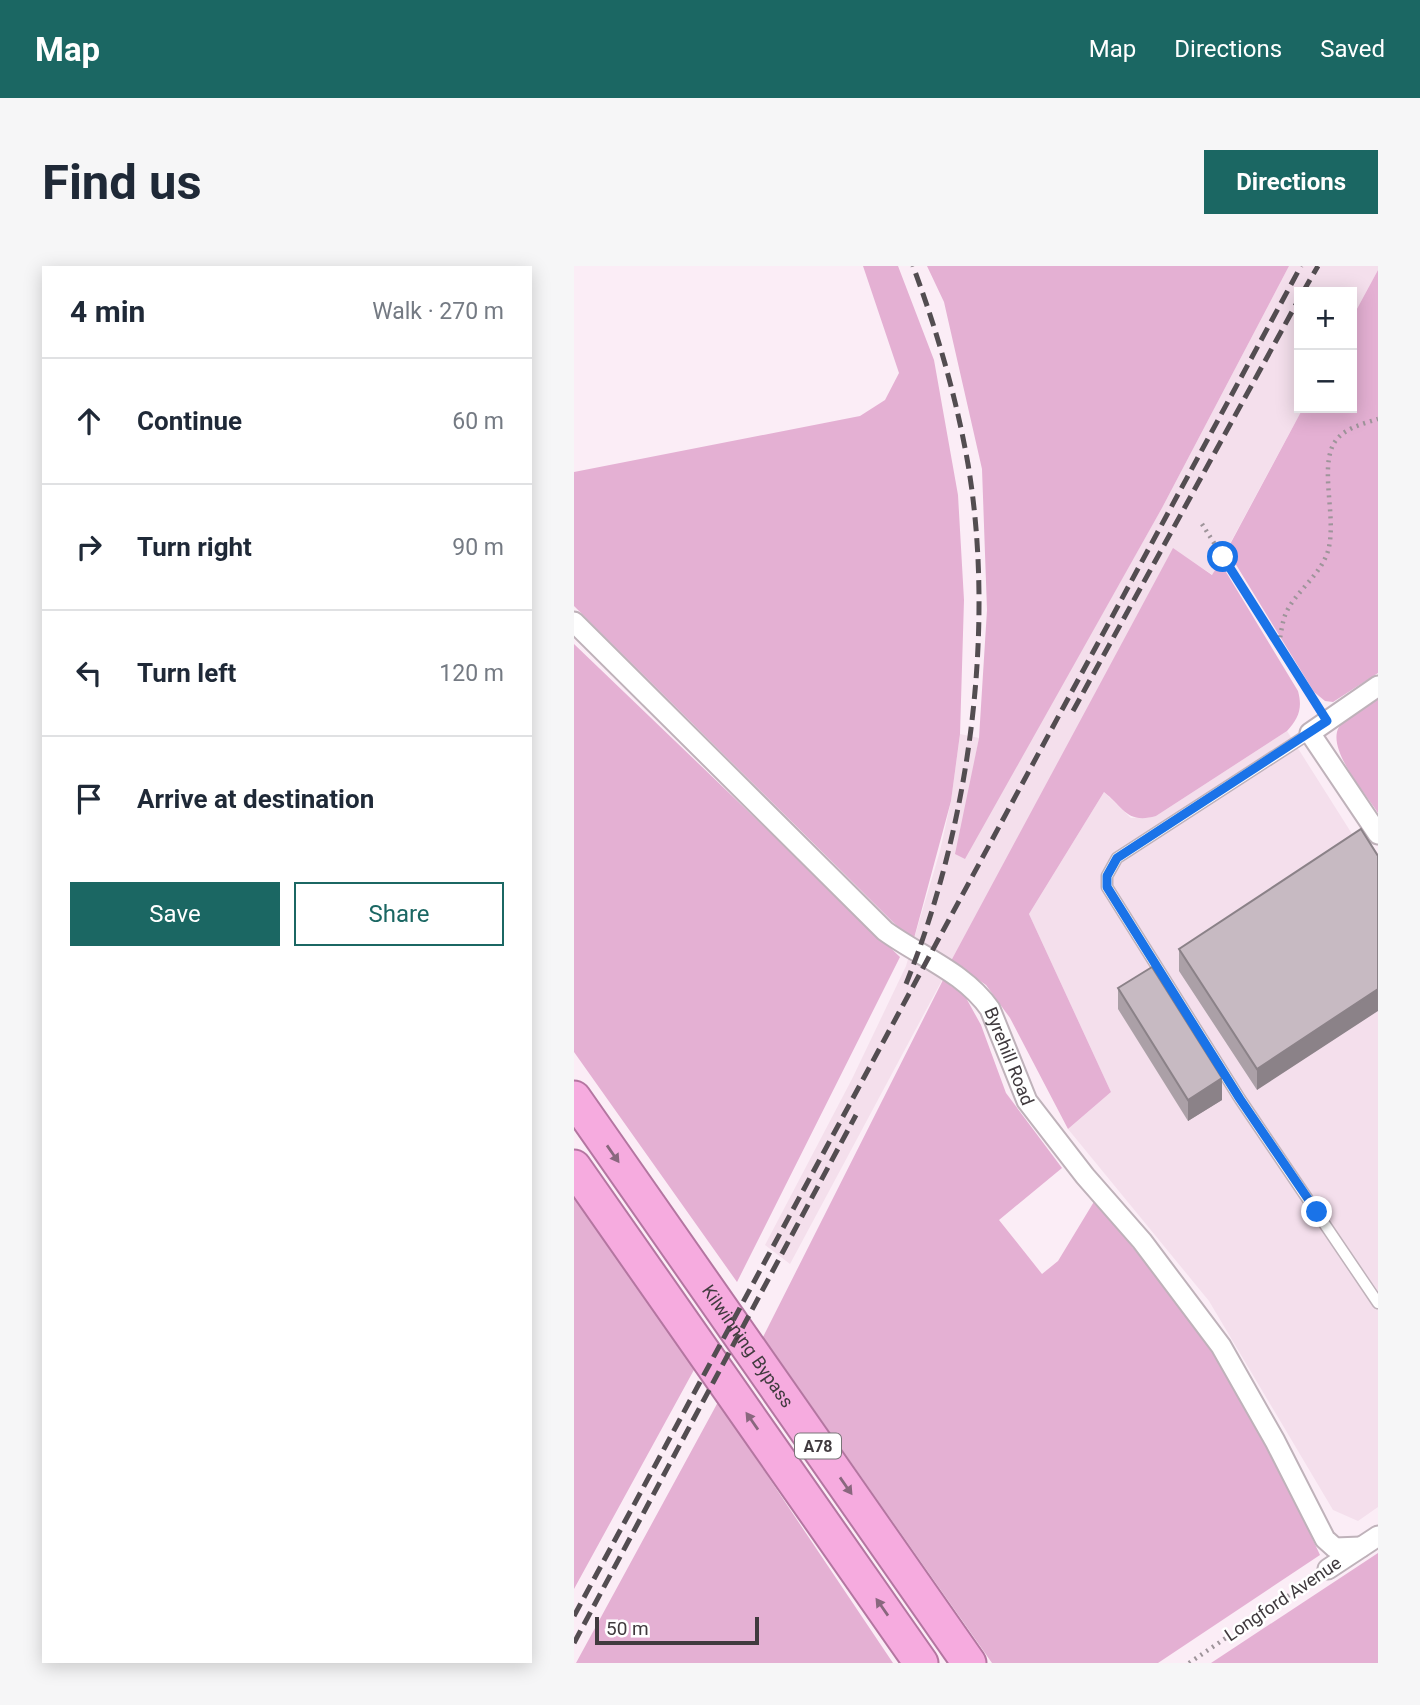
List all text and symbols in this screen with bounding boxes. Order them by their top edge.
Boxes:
text: Map [35,30,100,69]
text: Map [1089,35,1136,63]
text: Directions [1174,35,1282,63]
text: Saved [1320,35,1385,63]
button: Directions [1204,150,1378,214]
text: Find us [42,154,202,211]
map controls [1294,287,1357,413]
button: + [1294,287,1357,350]
text: 4 min [70,294,145,329]
text: Walk · 270 m [372,298,504,325]
button: − [1294,350,1357,413]
icon: ahead [70,402,108,440]
text: Continue [137,406,242,436]
text: 60 m [452,408,504,435]
icon: right [70,528,108,566]
text: Turn right [137,532,252,562]
text: 90 m [452,534,504,561]
route start [1207,541,1238,572]
icon: left [70,654,108,692]
text: Turn left [137,658,236,688]
text: 120 m [439,660,504,687]
icon: arrive [70,780,108,818]
text: Arrive at destination [137,784,374,814]
button: Save [70,882,280,946]
button: Share [294,882,504,946]
street label: Byrehill Road [980,1004,1039,1108]
one-way arrow [606,1145,620,1163]
route end [1301,1196,1332,1227]
street label: Kilwinning Bypass [698,1281,798,1412]
one-way arrow [745,1412,759,1430]
road number: A78 [795,1434,841,1458]
one-way arrow [839,1477,853,1495]
street label: Longford Avenue [1220,1552,1345,1645]
one-way arrow [875,1598,889,1616]
scale bar [595,1614,760,1646]
text: 50 m [606,1617,649,1640]

